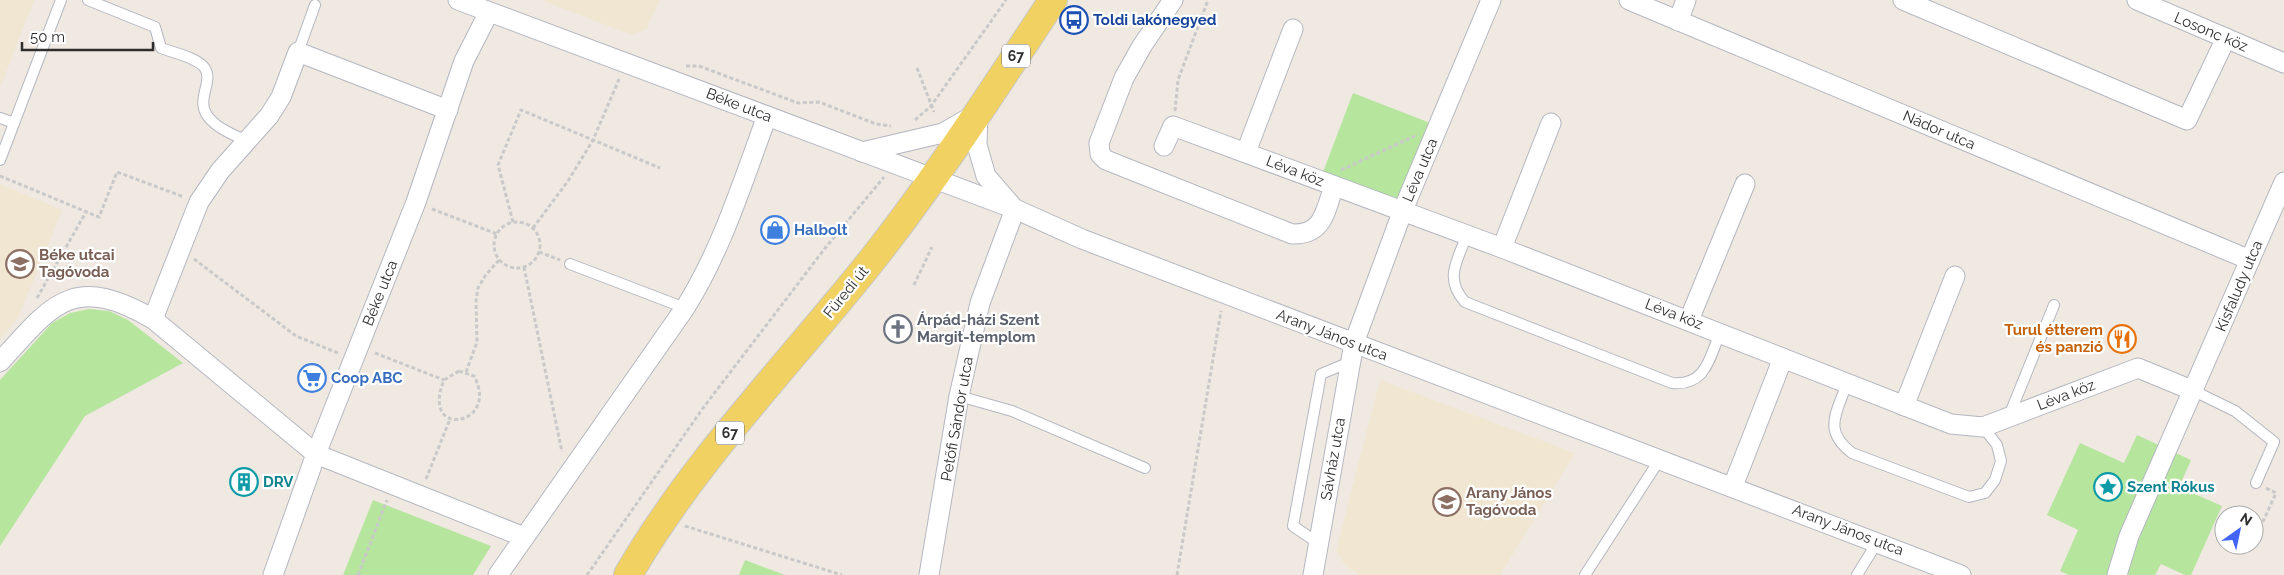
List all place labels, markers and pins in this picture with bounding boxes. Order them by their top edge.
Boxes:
bus stop icon: Toldi lakónegyed [1059,5,1089,35]
place label: Toldi lakónegyed [1093,11,1217,29]
shop icon: Halbolt [760,215,790,245]
place label: Halbolt [794,221,848,239]
place label: Béke utcai Tagóvoda [39,246,115,281]
school or university icon: Béke utcai Tagóvoda [5,249,35,279]
place label: Árpád-házi Szent Margit-templom [917,311,1040,346]
church icon: Árpád-házi Szent Margit-templom [883,314,913,344]
place label: Turul étterem és panzió [2004,321,2103,356]
restaurant icon: Turul étterem és panzió [2107,324,2137,354]
supermarket icon: Coop ABC [297,363,327,393]
place label: Coop ABC [331,369,403,387]
building icon: DRV [229,467,259,497]
place icon: Szent Rókus [2093,472,2123,502]
place label: DRV [263,473,294,491]
place label: Szent Rókus [2127,478,2215,496]
place label: Arany János Tagóvoda [1466,484,1552,519]
school or university icon: Arany János Tagóvoda [1432,487,1462,517]

